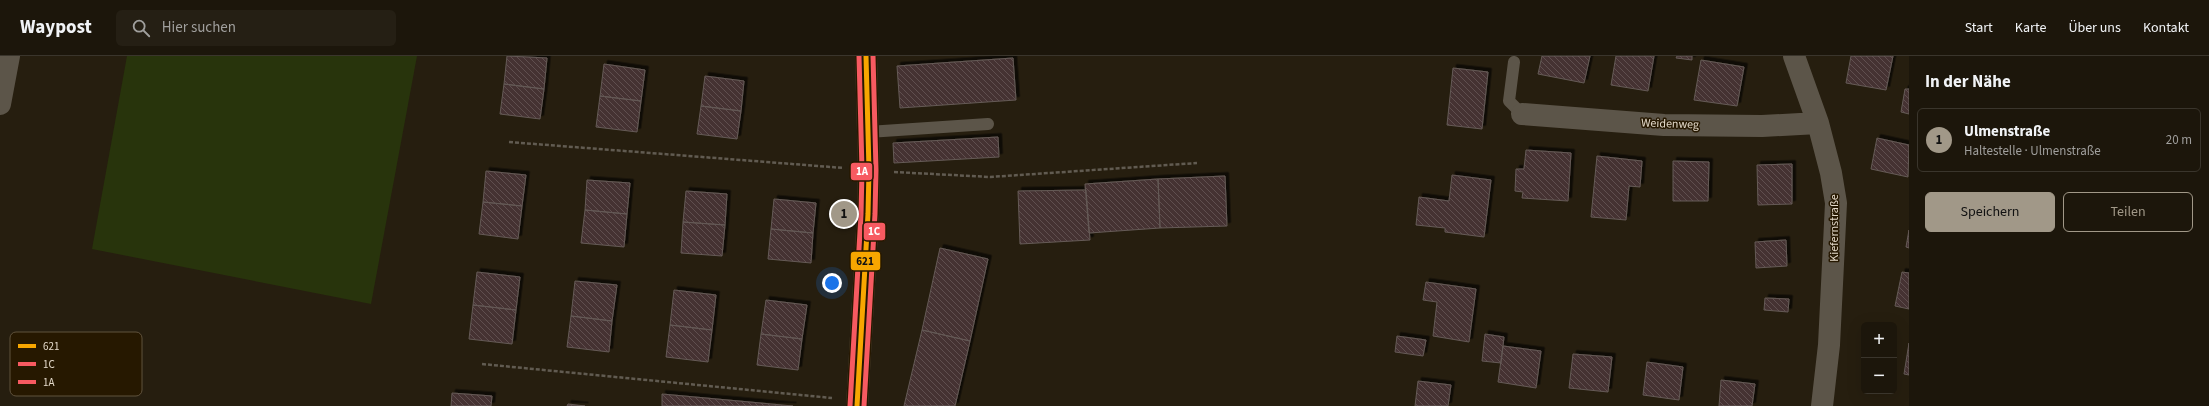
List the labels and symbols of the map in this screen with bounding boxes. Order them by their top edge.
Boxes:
street label: Weidenweg [1641,114,1699,134]
line badge: 1A [850,162,873,181]
text: 1A [856,164,869,179]
street label: Kiefernstraße [1826,194,1843,262]
pin: 1 [831,199,857,229]
line badge: 1C [863,222,886,241]
text: 1C [868,224,881,239]
line badge: 621 [850,251,881,271]
text: 621 [856,254,874,269]
your location [822,273,842,293]
legend [10,332,142,396]
text: 621 [43,339,59,354]
text: 1C [43,357,55,372]
text: 1A [43,375,54,390]

